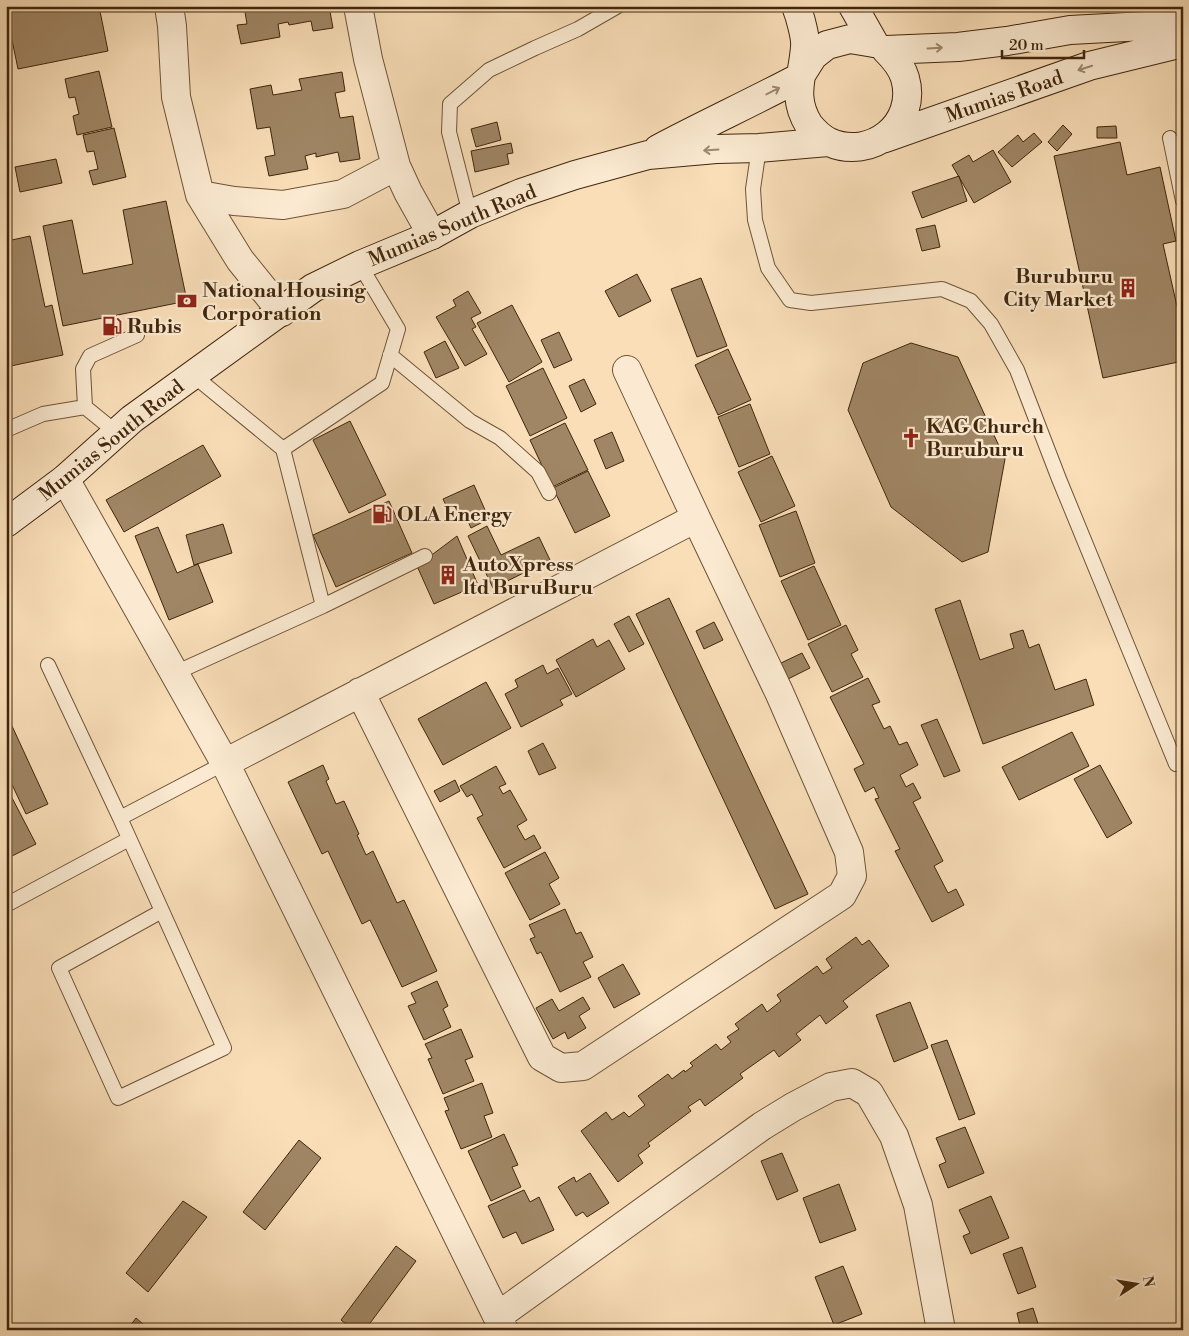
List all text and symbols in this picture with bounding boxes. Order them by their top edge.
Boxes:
scale bar [1002,28,1084,60]
text: 20 m [1009,36,1044,55]
one-way arrow [927,43,943,52]
one-way arrow [1077,63,1093,73]
street label: Mumias Road [942,65,1067,129]
one-way arrow [765,86,780,96]
one-way arrow [703,145,719,154]
street label: Mumias South Road [365,179,541,273]
place label: Buruburu City Market [1003,265,1114,313]
building icon: Buruburu City Market [1117,277,1139,299]
place label: National Housing Corporation [202,279,366,327]
bank icon: National Housing Corporation [176,290,198,312]
fuel station icon: Rubis [101,315,123,337]
place label: Rubis [127,315,182,340]
street label: Mumias South Road [34,374,190,508]
place label: KAG Church Buruburu [926,415,1045,463]
church icon: KAG Church Buruburu [900,427,922,449]
fuel station icon: OLA Energy [371,503,393,525]
place label: OLA Energy [397,503,513,528]
place label: AutoXpress ltd BuruBuru [462,553,593,601]
building icon: AutoXpress ltd BuruBuru [437,564,459,586]
north arrow [1112,1258,1162,1308]
text: N [1138,1274,1158,1289]

